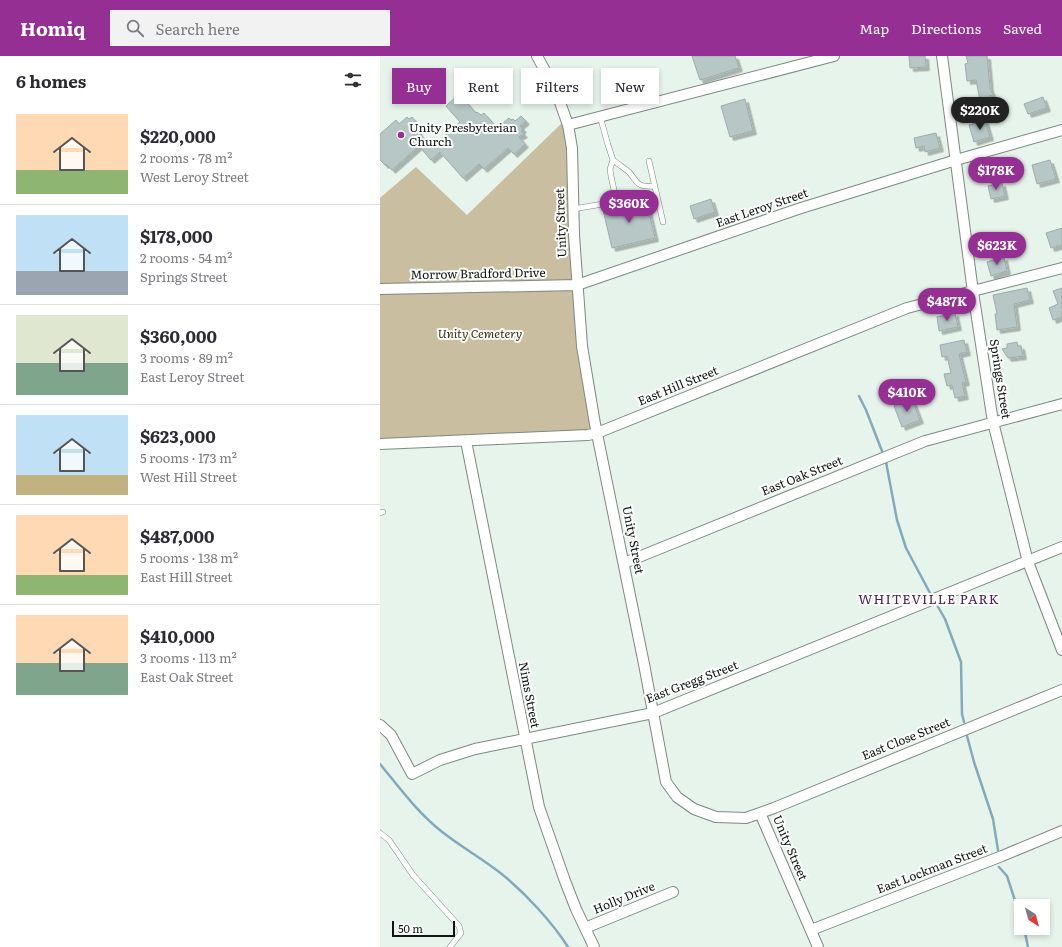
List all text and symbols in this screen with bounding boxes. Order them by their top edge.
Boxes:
search box [110,10,390,46]
text: Homiq [20,14,86,42]
icon: search [124,17,146,39]
text: Search here [156,17,240,40]
text: Map [859,18,889,38]
text: Directions [911,18,981,38]
text: Saved [1003,18,1042,38]
text: 6 homes [16,68,86,93]
chip: Buy [392,68,446,104]
chip: Rent [454,68,513,104]
chip: Filters [521,68,593,104]
chip: New [601,68,659,104]
icon: filters [342,69,364,91]
pin: $220K [952,97,1008,131]
text: $220K [960,100,1000,119]
place label: Unity Presbyterian Church [409,118,517,150]
text: $220,000 [140,123,216,148]
icon: home [48,130,96,178]
marker: Unity Presbyterian Church [396,130,406,140]
text: 2 rooms · 78 m² [140,148,232,167]
pin: $178K [968,157,1024,191]
text: $178K [977,160,1015,179]
text: West Leroy Street [140,167,249,186]
street label: East Leroy Street [713,183,810,231]
street label: Unity Street [550,188,570,258]
pin: $360K [601,190,657,224]
text: $360K [609,193,649,212]
text: $178,000 [140,223,213,248]
icon: home [48,231,96,279]
pin: $623K [969,232,1025,266]
text: $623K [977,235,1017,254]
text: 2 rooms · 54 m² [140,248,232,267]
street label: Morrow Bradford Drive [410,263,546,283]
text: Springs Street [140,267,227,286]
pin: $487K [919,288,975,322]
text: $487K [927,291,967,310]
text: $360,000 [140,323,217,348]
park label: Unity Cemetery [438,324,522,342]
icon: home [48,331,96,379]
street label: Springs Street [986,338,1016,420]
text: 3 rooms · 89 m² [140,348,233,367]
street label: East Hill Street [635,361,721,409]
text: East Leroy Street [140,367,244,386]
pin: $410K [879,379,935,413]
text: $410K [887,382,927,401]
text: $623,000 [140,423,216,448]
icon: home [48,431,96,479]
text: 5 rooms · 173 m² [140,448,237,467]
street label: East Oak Street [758,451,845,500]
text: West Hill Street [140,467,237,486]
street label: Unity Street [619,504,649,576]
text: $487,000 [140,523,215,548]
icon: home [48,531,96,579]
text: 5 rooms · 138 m² [140,548,238,567]
text: East Hill Street [140,567,233,586]
district label: WHITEVILLE PARK [858,589,1000,608]
text: $410,000 [140,623,215,648]
icon: home [48,631,96,679]
text: 3 rooms · 113 m² [140,648,237,667]
street label: East Gregg Street [643,655,741,707]
street label: Nims Street [515,660,545,730]
text: East Oak Street [140,667,233,686]
street label: East Close Street [859,712,953,764]
street label: Unity Street [769,812,813,883]
street label: East Lockman Street [874,839,990,897]
street label: Holly Drive [590,877,657,918]
north arrow [1014,899,1050,935]
map controls [1014,899,1050,935]
scale bar [392,919,455,938]
text: 50 m [398,920,423,936]

